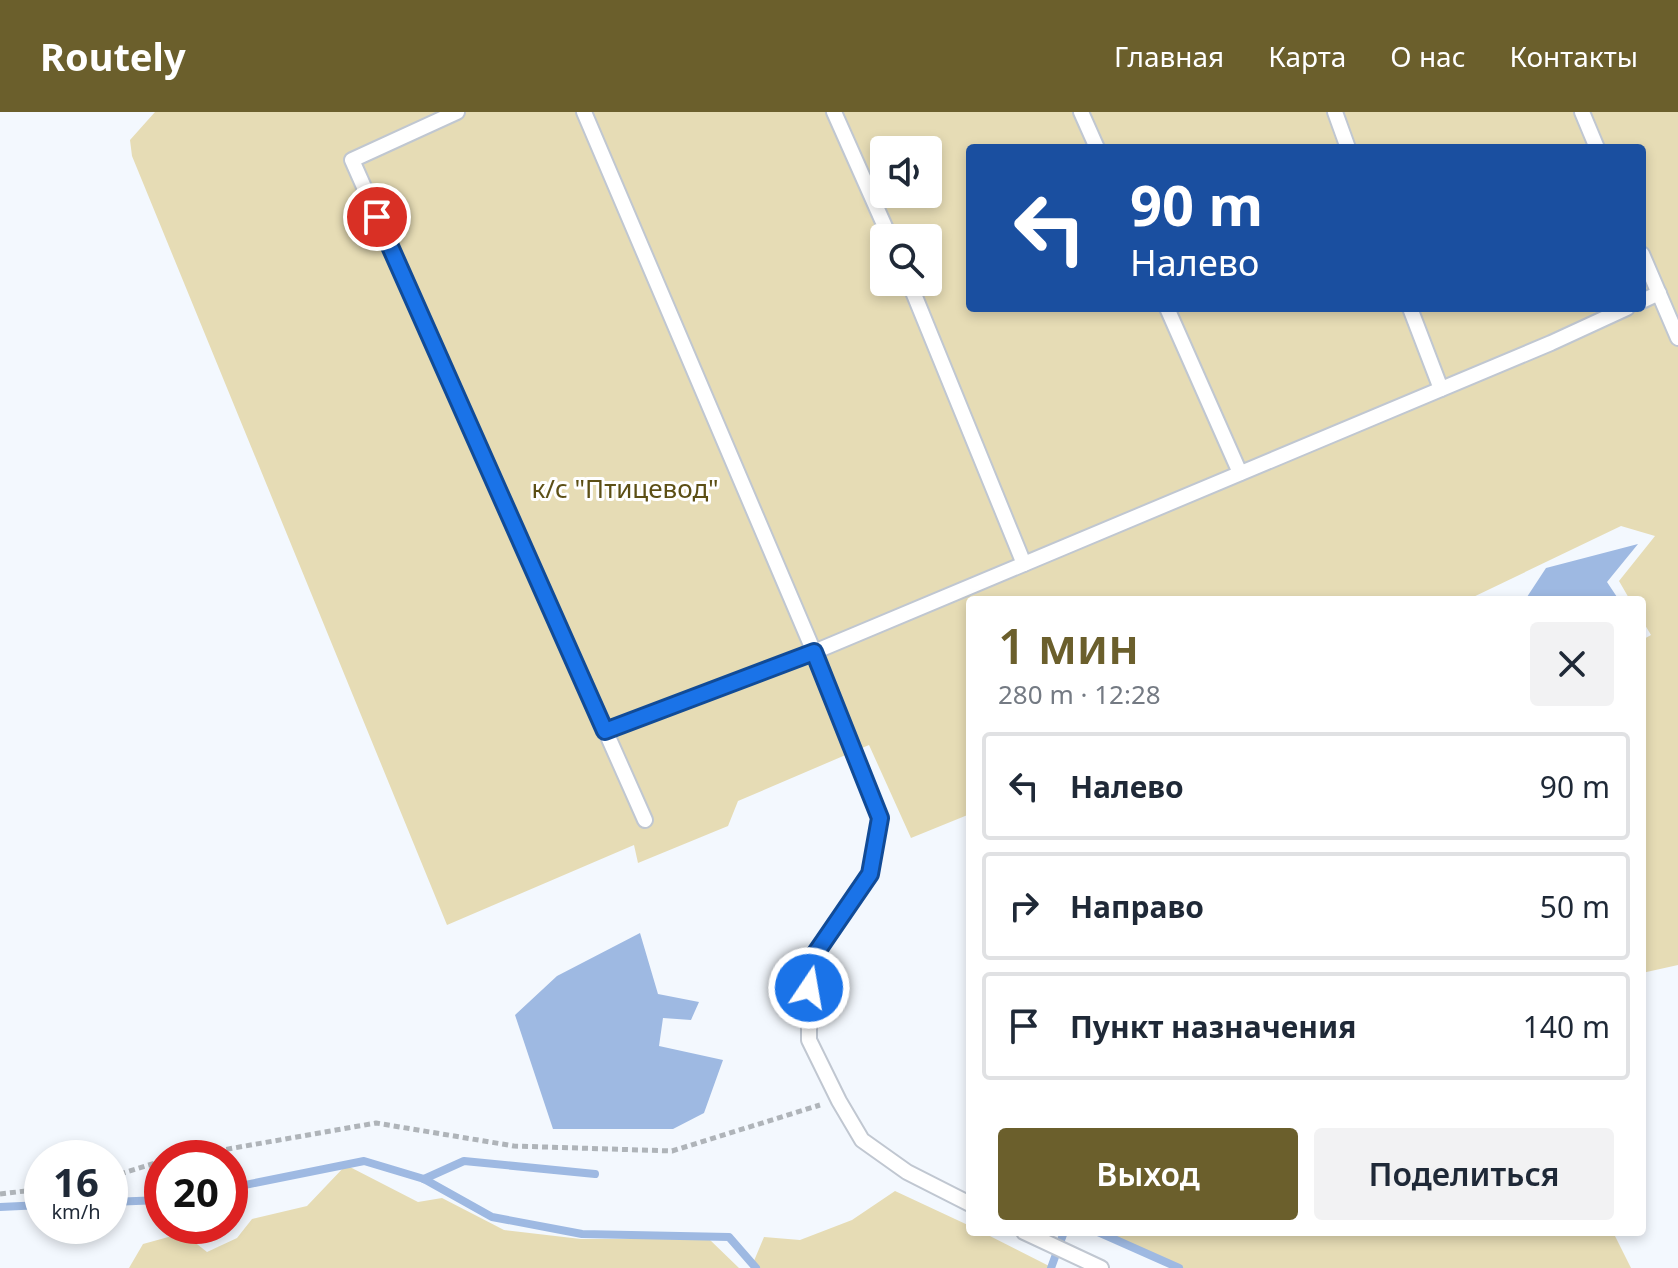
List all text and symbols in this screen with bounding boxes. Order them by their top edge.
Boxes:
text: Routely [40,30,186,82]
text: Главная [1114,37,1224,75]
text: Карта [1268,37,1346,75]
text: О нас [1390,37,1466,75]
text: Контакты [1510,37,1638,75]
map controls [870,136,942,296]
button: sound [870,136,942,208]
text: 90 m [1130,166,1263,242]
icon: left [998,176,1102,280]
pin [343,183,411,251]
icon: arrive [355,195,399,239]
button: search [870,224,942,296]
text: Налево [1130,238,1259,287]
park label: к/с "Птицевод" [531,470,719,506]
text: 1 мин [998,613,1139,678]
button: close [1530,622,1614,706]
text: 280 m · 12:28 [998,676,1161,712]
icon: left [1002,764,1046,808]
text: Налево [1070,766,1184,807]
text: 90 m [1540,766,1610,807]
icon: right [1002,884,1046,928]
text: Направо [1070,886,1204,927]
text: 50 m [1540,886,1610,927]
position arrow [767,946,851,1030]
icon: arrive [1002,1004,1046,1048]
text: Пункт назначения [1070,1006,1356,1047]
text: 140 m [1523,1006,1610,1047]
button: Выход [998,1128,1298,1220]
button: Поделиться [1314,1128,1614,1220]
speed limit sign: 20 [144,1140,248,1244]
text: 16 [53,1154,99,1209]
text: km/h [51,1198,101,1225]

